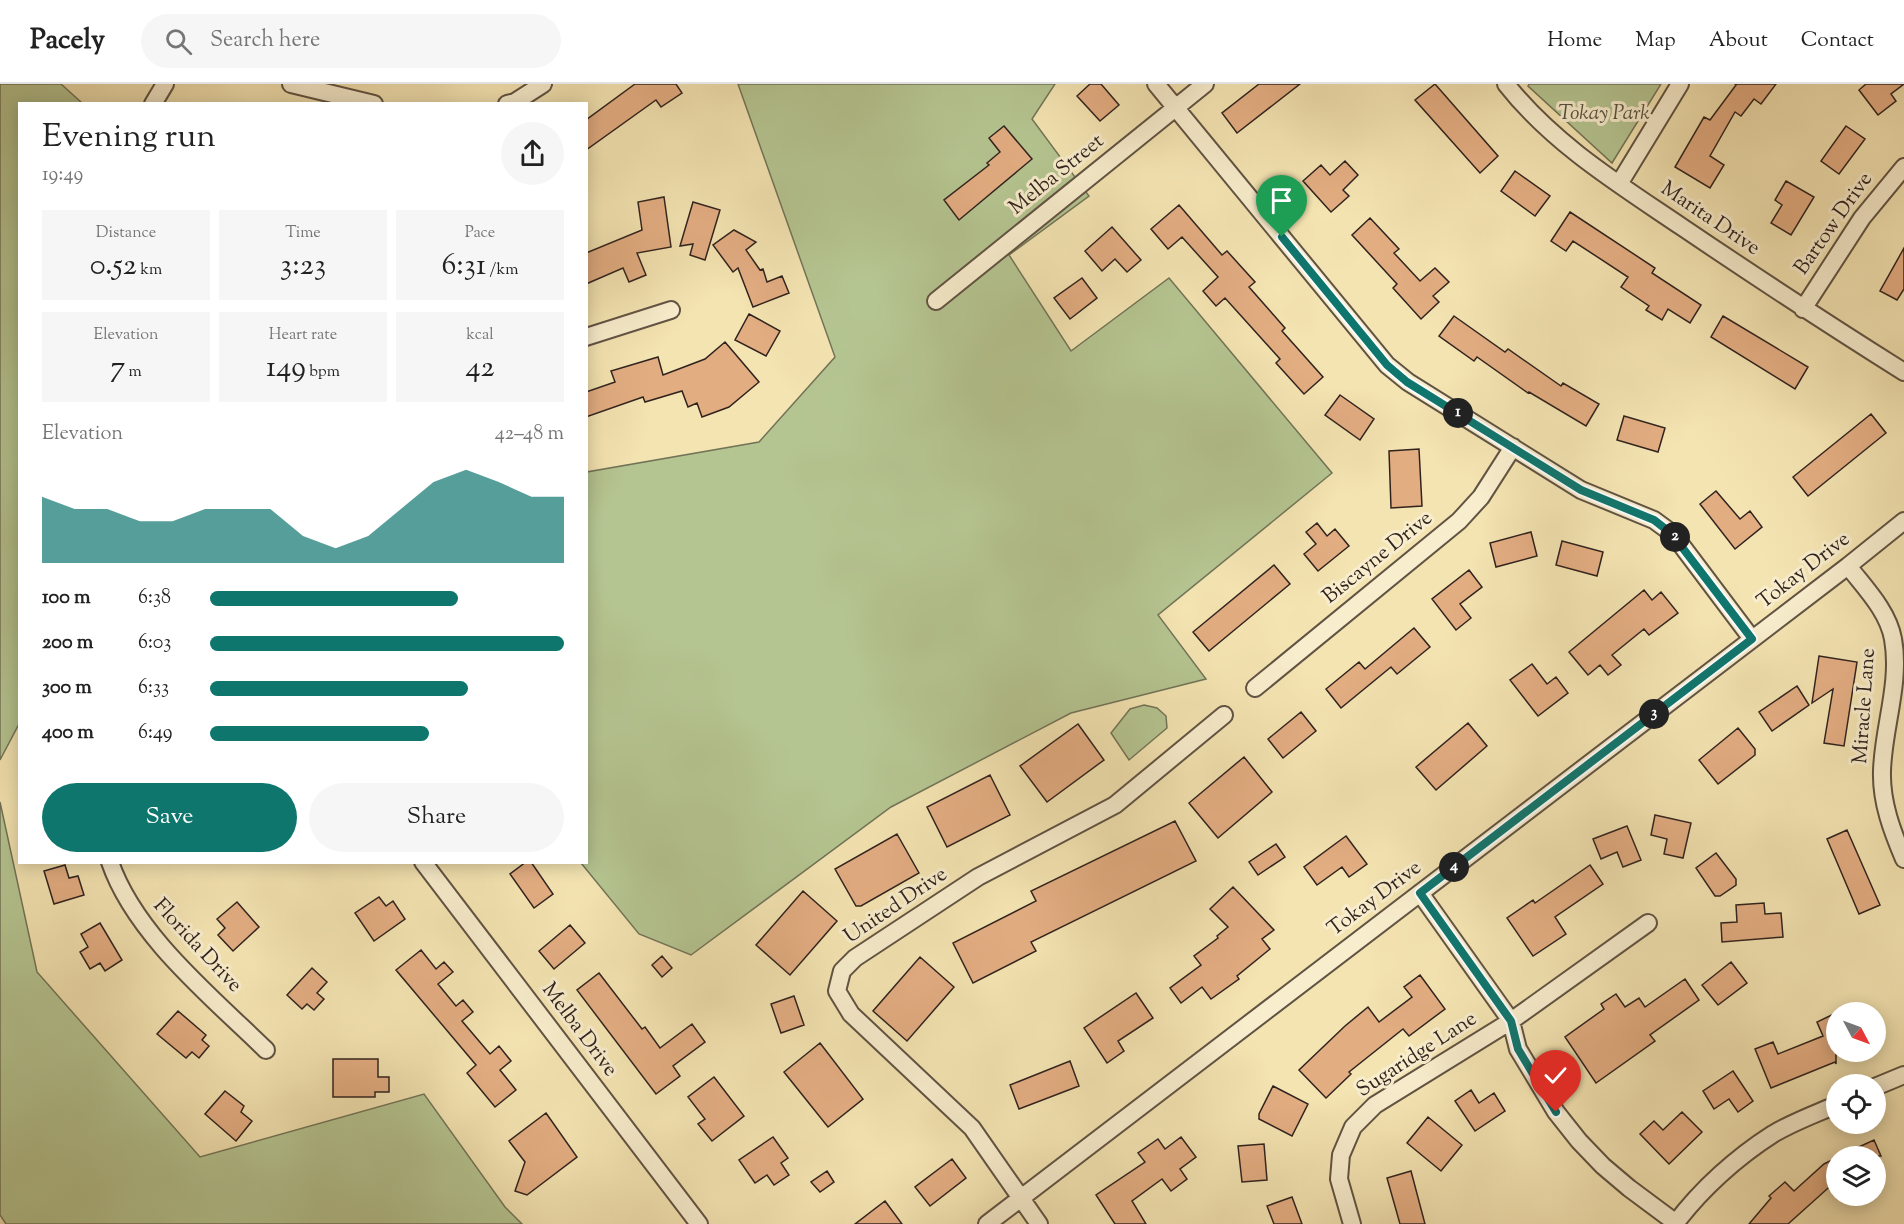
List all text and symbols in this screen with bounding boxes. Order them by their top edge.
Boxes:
search box [141,14,561,68]
text: Pacely [30,21,105,61]
icon: search [162,25,195,58]
text: Search here [210,25,320,57]
text: Home [1547,26,1602,56]
text: Map [1635,26,1676,56]
text: About [1709,26,1768,56]
text: Contact [1801,26,1874,56]
park label: Tokay Park [1558,99,1650,129]
text: Evening run [42,114,216,162]
button: share [501,122,564,185]
street label: Melba Street [1003,127,1111,223]
text: 19:49 [42,161,83,190]
street label: Bartow Drive [1788,167,1880,281]
pin [1256,175,1307,237]
street label: Marita Drive [1654,175,1766,263]
icon: arrive [1265,184,1298,217]
text: Distance [96,222,156,245]
text: Time [285,222,321,245]
text: Pace [465,222,495,245]
text: 0.52 [90,245,137,288]
text: 3:23 [280,245,326,288]
text: 6:31 [441,245,486,288]
text: km [137,259,162,282]
text: /km [486,259,519,282]
text: Elevation [94,324,158,347]
text: Heart rate [269,324,337,347]
text: kcal [466,324,494,347]
text: 7 [110,347,125,390]
text: 149 [266,347,306,390]
text: 42 [465,347,495,390]
text: m [125,361,142,384]
text: bpm [306,361,340,384]
pin: 1 [1443,398,1473,428]
text: 1 [1455,401,1461,424]
text: Elevation [42,420,123,449]
text: 42–48 m [495,420,564,449]
street label: Biscayne Drive [1317,504,1439,612]
pin: 2 [1660,522,1690,552]
text: 2 [1671,525,1679,548]
street label: Tokay Drive [1751,525,1857,617]
text: 100 m [42,584,91,613]
text: 6:38 [138,584,171,613]
text: 200 m [42,629,93,658]
text: 6:03 [138,629,171,658]
street label: Miracle Lane [1846,647,1884,765]
text: 300 m [42,674,92,703]
text: 6:33 [138,674,169,703]
pin: 3 [1639,699,1669,729]
text: 3 [1651,702,1657,725]
text: 400 m [42,719,94,748]
text: 6:49 [138,719,173,748]
button: Save [42,783,297,852]
button: Share [309,783,564,852]
pin: 4 [1439,852,1469,882]
street label: Tokay Drive [1322,854,1428,944]
text: 4 [1450,855,1458,878]
street label: United Drive [838,860,954,952]
street label: Florida Drive [145,892,249,1000]
street label: Melba Drive [534,977,624,1083]
north arrow [1826,1002,1886,1062]
map controls [1826,1002,1886,1206]
street label: Sugaridge Lane [1351,1005,1483,1105]
pin [1530,1050,1581,1112]
icon: check [1539,1059,1572,1092]
button: locate [1826,1074,1886,1134]
button: layers [1826,1146,1886,1206]

